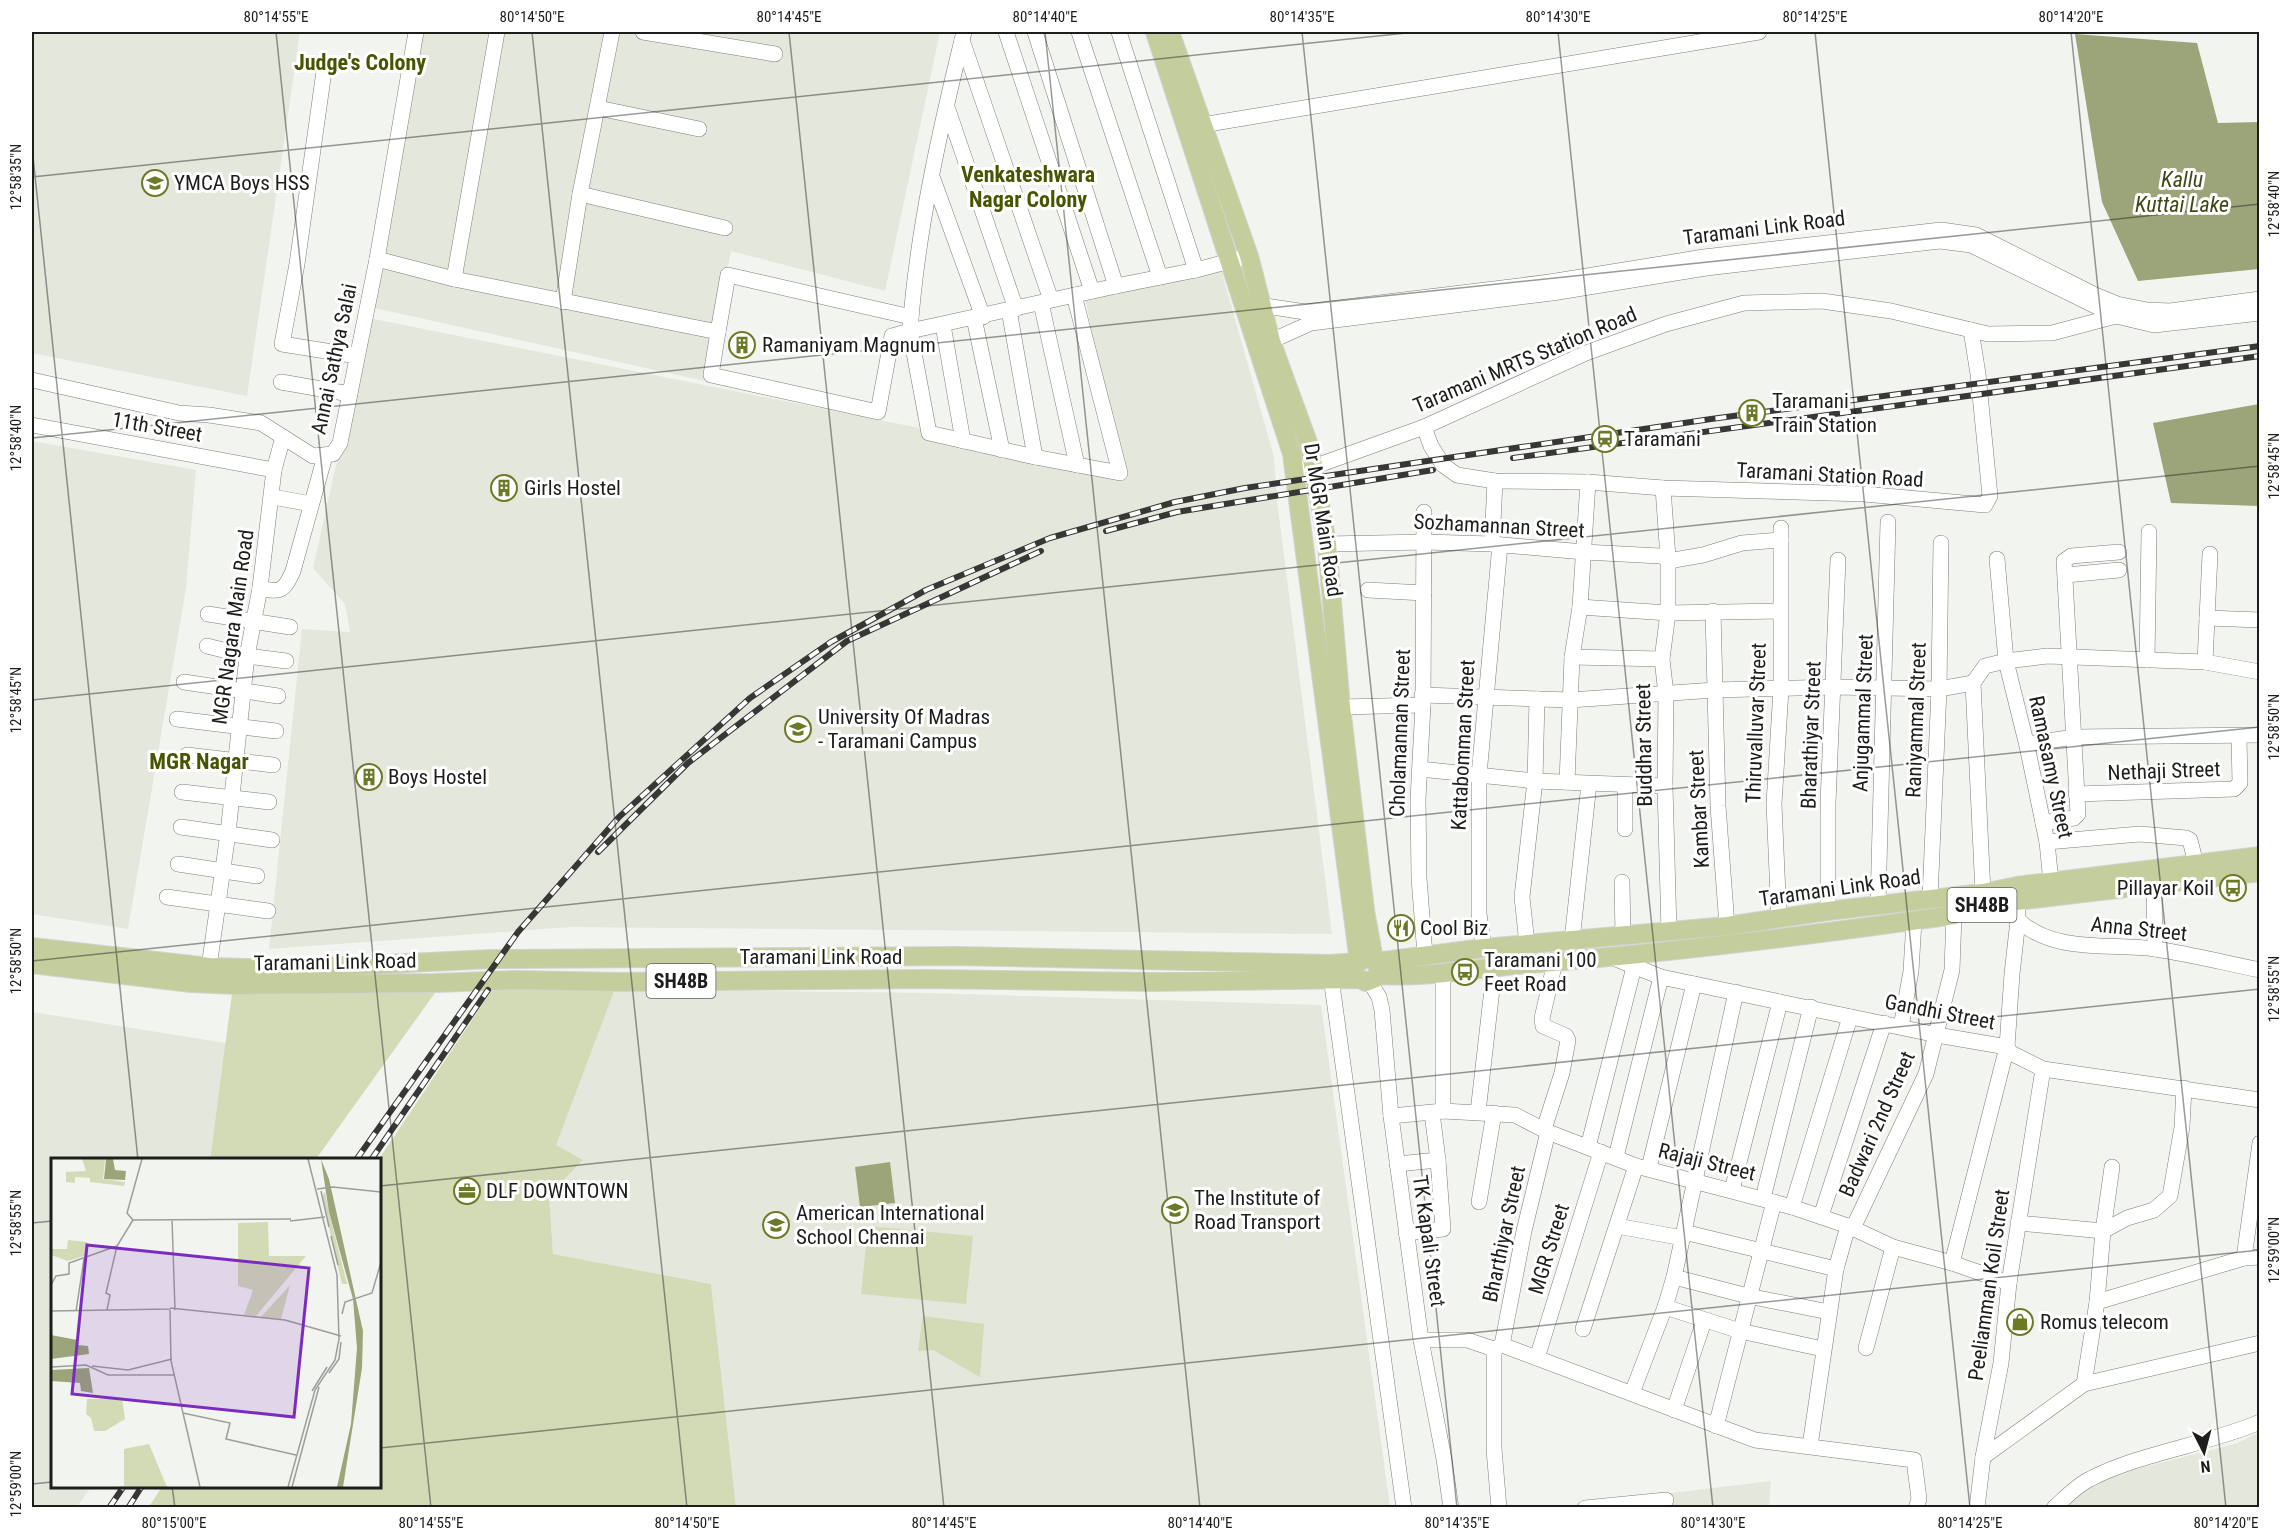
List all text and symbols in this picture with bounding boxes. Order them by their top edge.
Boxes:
text: 80°14'55"E [244,8,308,26]
text: 80°14'50"E [500,8,564,26]
text: 80°14'45"E [757,8,821,26]
text: 80°14'40"E [1013,8,1077,26]
text: 80°14'35"E [1270,8,1334,26]
text: 80°14'30"E [1526,8,1590,26]
text: 80°14'25"E [1783,8,1847,26]
text: 80°14'20"E [2039,8,2103,26]
district label: Judge's Colony [294,50,426,75]
text: 12°58'35"N [7,144,25,210]
district label: Venkateshwara Nagar Colony [961,162,1095,212]
water label: Kallu Kuttai Lake [2135,167,2229,217]
school or university icon: YMCA Boys HSS [140,168,170,198]
place label: YMCA Boys HSS [174,171,310,195]
text: 12°58'40"N [2265,171,2283,237]
street label: Taramani Link Road [1682,206,1846,250]
street label: Annai Sathya Salai [306,281,362,437]
street label: Taramani MRTS Station Road [1410,302,1640,418]
building icon: Ramaniyam Magnum [727,330,757,360]
place label: Ramaniyam Magnum [762,333,936,357]
place label: Taramani Train Station [1772,389,1877,437]
building icon: Taramani Train Station [1737,398,1767,428]
text: 12°58'40"N [7,405,25,471]
street label: 11th Street [110,407,204,447]
station icon: Taramani [1590,424,1620,454]
place label: Taramani [1624,427,1701,451]
text: 12°58'45"N [2265,433,2283,499]
street label: Dr MGR Main Road [1299,441,1347,599]
street label: Taramani Station Road [1736,458,1924,492]
building icon: Girls Hostel [489,473,519,503]
place label: Girls Hostel [524,476,621,500]
street label: Sozhamannan Street [1413,510,1585,542]
street label: MGR Nagara Main Road [207,528,259,726]
street label: Anjugammal Street [1848,634,1878,792]
street label: Thiruvalluvar Street [1741,642,1771,804]
street label: Raniyammal Street [1901,642,1931,798]
street label: Cholamannan Street [1385,649,1415,817]
street label: Kattabomman Street [1447,659,1479,831]
street label: Bharathiyar Street [1796,661,1826,809]
text: 12°58'45"N [7,667,25,733]
street label: Buddhar Street [1631,683,1657,807]
street label: Ramasamy Street [2024,693,2078,841]
text: 12°58'50"N [2265,694,2283,760]
place label: University Of Madras - Taramani Campus [818,705,990,753]
school or university icon: University Of Madras - Taramani Campus [783,714,813,744]
district label: MGR Nagar [149,749,249,774]
street label: Kambar Street [1684,749,1714,869]
street label: Nethaji Street [2107,757,2221,785]
building icon: Boys Hostel [354,762,384,792]
place label: Boys Hostel [388,765,487,789]
street label: Taramani Link Road [1758,865,1922,911]
bus stop icon: Pillayar Koil [2218,873,2248,903]
place label: Pillayar Koil [2117,876,2214,900]
road number: SH48B [1948,888,2016,922]
street label: Anna Street [2090,912,2188,946]
restaurant icon: Cool Biz [1386,913,1416,943]
place label: Cool Biz [1420,916,1488,940]
text: 12°58'50"N [7,928,25,994]
street label: Taramani Link Road [740,945,903,969]
place label: Taramani 100 Feet Road [1484,948,1597,996]
street label: Taramani Link Road [253,949,417,975]
text: 12°58'55"N [2265,956,2283,1022]
bus stop icon: Taramani 100 Feet Road [1450,957,1480,987]
road number: SH48B [646,964,716,998]
street label: Gandhi Street [1883,990,1997,1034]
street label: Badwari 2nd Street [1834,1048,1920,1200]
street label: Rajaji Street [1656,1138,1758,1186]
inset map [51,1158,381,1488]
street label: Bharthiyar Street [1478,1164,1530,1304]
street label: TK Kapali Street [1408,1174,1450,1308]
office icon: DLF DOWNTOWN [452,1176,482,1206]
place label: DLF DOWNTOWN [486,1179,629,1203]
place label: The Institute of Road Transport [1194,1186,1321,1234]
street label: Peeliamman Koil Street [1964,1188,2014,1382]
text: 12°58'55"N [7,1190,25,1256]
school or university icon: The Institute of Road Transport [1160,1195,1190,1225]
place label: American International School Chennai [796,1201,984,1249]
street label: MGR Street [1524,1201,1574,1297]
school or university icon: American International School Chennai [761,1210,791,1240]
text: 12°59'00"N [2265,1217,2283,1283]
shop icon: Romus telecom [2005,1307,2035,1337]
place label: Romus telecom [2040,1310,2169,1334]
north arrow [2174,1422,2234,1482]
text: 12°59'00"N [7,1451,25,1517]
text: N [2200,1456,2211,1476]
text: 80°15'00"E [142,1514,206,1532]
text: 80°14'55"E [399,1514,463,1532]
text: 80°14'50"E [655,1514,719,1532]
text: 80°14'45"E [912,1514,976,1532]
text: 80°14'40"E [1168,1514,1232,1532]
text: 80°14'35"E [1425,1514,1489,1532]
text: 80°14'30"E [1681,1514,1745,1532]
text: 80°14'25"E [1938,1514,2002,1532]
text: 80°14'20"E [2194,1514,2258,1532]

